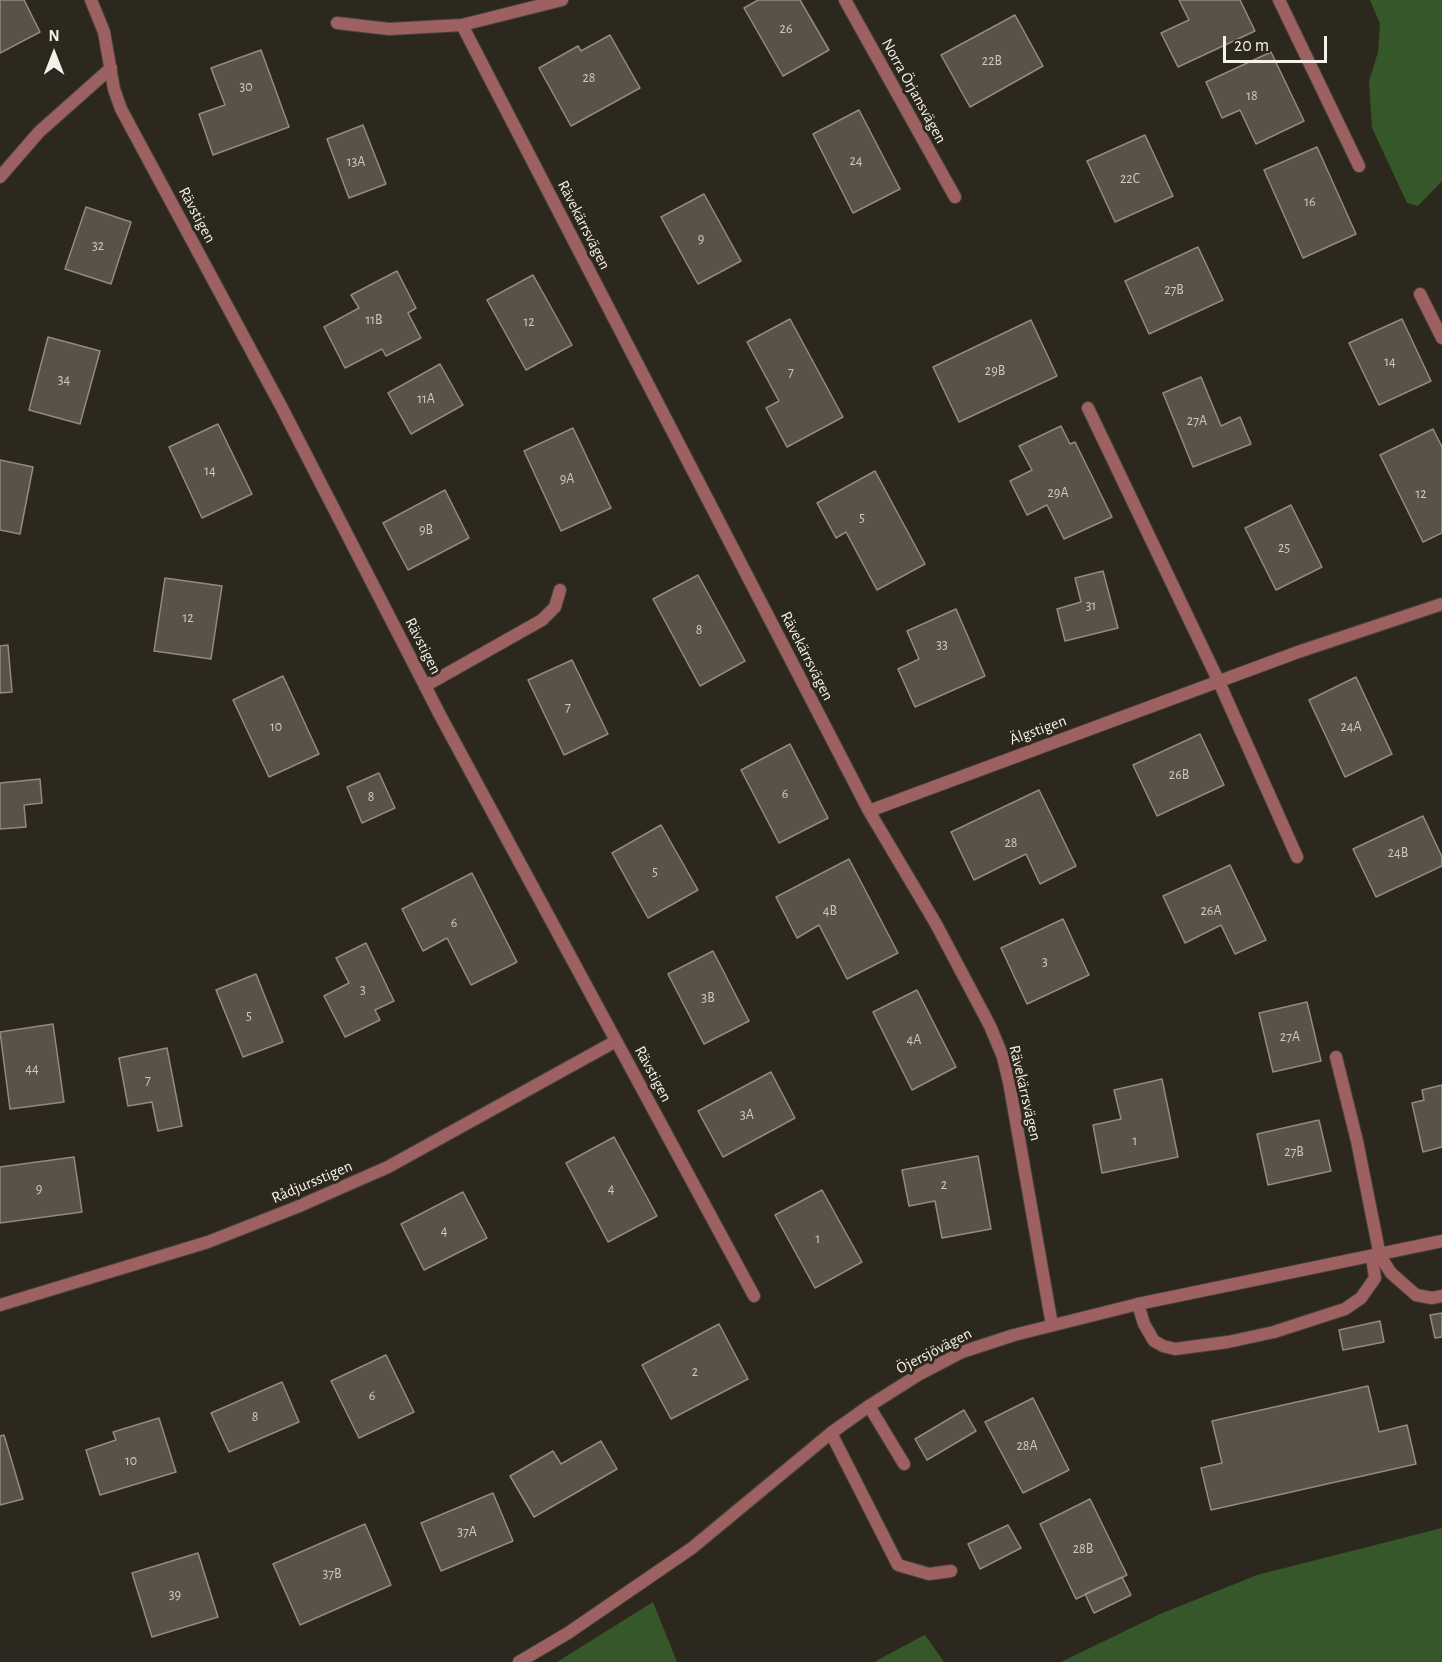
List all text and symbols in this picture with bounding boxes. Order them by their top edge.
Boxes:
house number: 26 [780,21,792,37]
north arrow [24,24,84,84]
scale bar [1226,24,1330,62]
text: N [48,28,60,44]
street label: Norra Örjansvägen [877,35,951,147]
text: 20 m [1234,37,1269,55]
house number: 22B [982,53,1002,69]
house number: 28 [582,70,596,86]
house number: 30 [239,79,253,95]
house number: 18 [1246,88,1258,104]
house number: 24 [849,153,863,169]
house number: 13A [347,154,365,170]
house number: 22C [1120,171,1140,187]
street label: Rävekärrsvägen [553,177,615,273]
street label: Rävstigen [174,184,220,246]
house number: 16 [1304,194,1316,210]
house number: 9 [698,231,704,247]
house number: 32 [92,238,104,254]
house number: 27B [1164,282,1184,298]
house number: 11B [365,312,383,328]
house number: 12 [523,314,535,330]
house number: 14 [1384,354,1396,370]
house number: 29B [985,363,1005,379]
house number: 7 [788,364,794,380]
house number: 34 [58,372,70,388]
house number: 11A [417,391,435,407]
house number: 27A [1187,413,1207,429]
house number: 14 [204,463,216,479]
house number: 9A [560,471,574,487]
house number: 29A [1047,485,1069,501]
house number: 12 [1415,486,1427,502]
house number: 5 [859,510,865,526]
house number: 9B [419,522,433,538]
house number: 25 [1278,540,1290,556]
house number: 31 [1086,598,1096,614]
street label: Rävekärrsvägen [776,608,838,704]
house number: 12 [182,610,194,626]
street label: Rävstigen [401,615,445,677]
house number: 8 [696,622,702,638]
house number: 33 [936,637,948,653]
house number: 7 [565,699,571,715]
street label: Älgstigen [1007,711,1069,749]
house number: 10 [270,719,282,735]
house number: 24A [1340,719,1362,735]
house number: 26B [1169,767,1189,783]
house number: 6 [782,786,788,802]
house number: 8 [368,789,374,805]
house number: 28 [1004,835,1018,851]
house number: 24B [1388,845,1408,861]
house number: 5 [652,864,658,880]
house number: 4B [823,903,837,919]
house number: 26A [1200,903,1222,919]
house number: 6 [451,915,457,931]
house number: 3 [1042,954,1048,970]
house number: 3 [360,982,366,998]
house number: 3B [701,990,715,1006]
house number: 5 [246,1008,252,1024]
house number: 27A [1280,1029,1300,1045]
house number: 4A [907,1032,921,1048]
street label: Rävstigen [630,1043,676,1105]
street label: Rävekärrsvägen [1005,1043,1045,1143]
house number: 44 [25,1061,39,1077]
house number: 7 [145,1072,151,1088]
house number: 3A [740,1107,754,1123]
house number: 1 [1133,1133,1137,1149]
house number: 27B [1284,1144,1304,1160]
street label: Rådjursstigen [269,1156,355,1208]
house number: 2 [941,1177,947,1193]
house number: 9 [36,1181,42,1197]
house number: 4 [608,1181,614,1197]
house number: 4 [441,1223,447,1239]
house number: 1 [816,1231,820,1247]
street label: Öjersjövägen [893,1324,975,1378]
house number: 2 [692,1364,698,1380]
house number: 6 [369,1388,375,1404]
house number: 8 [252,1409,258,1425]
house number: 28A [1016,1438,1038,1454]
house number: 10 [125,1453,137,1469]
house number: 37A [457,1524,477,1540]
house number: 28B [1073,1541,1093,1557]
house number: 37B [322,1566,342,1582]
house number: 39 [169,1587,181,1603]

